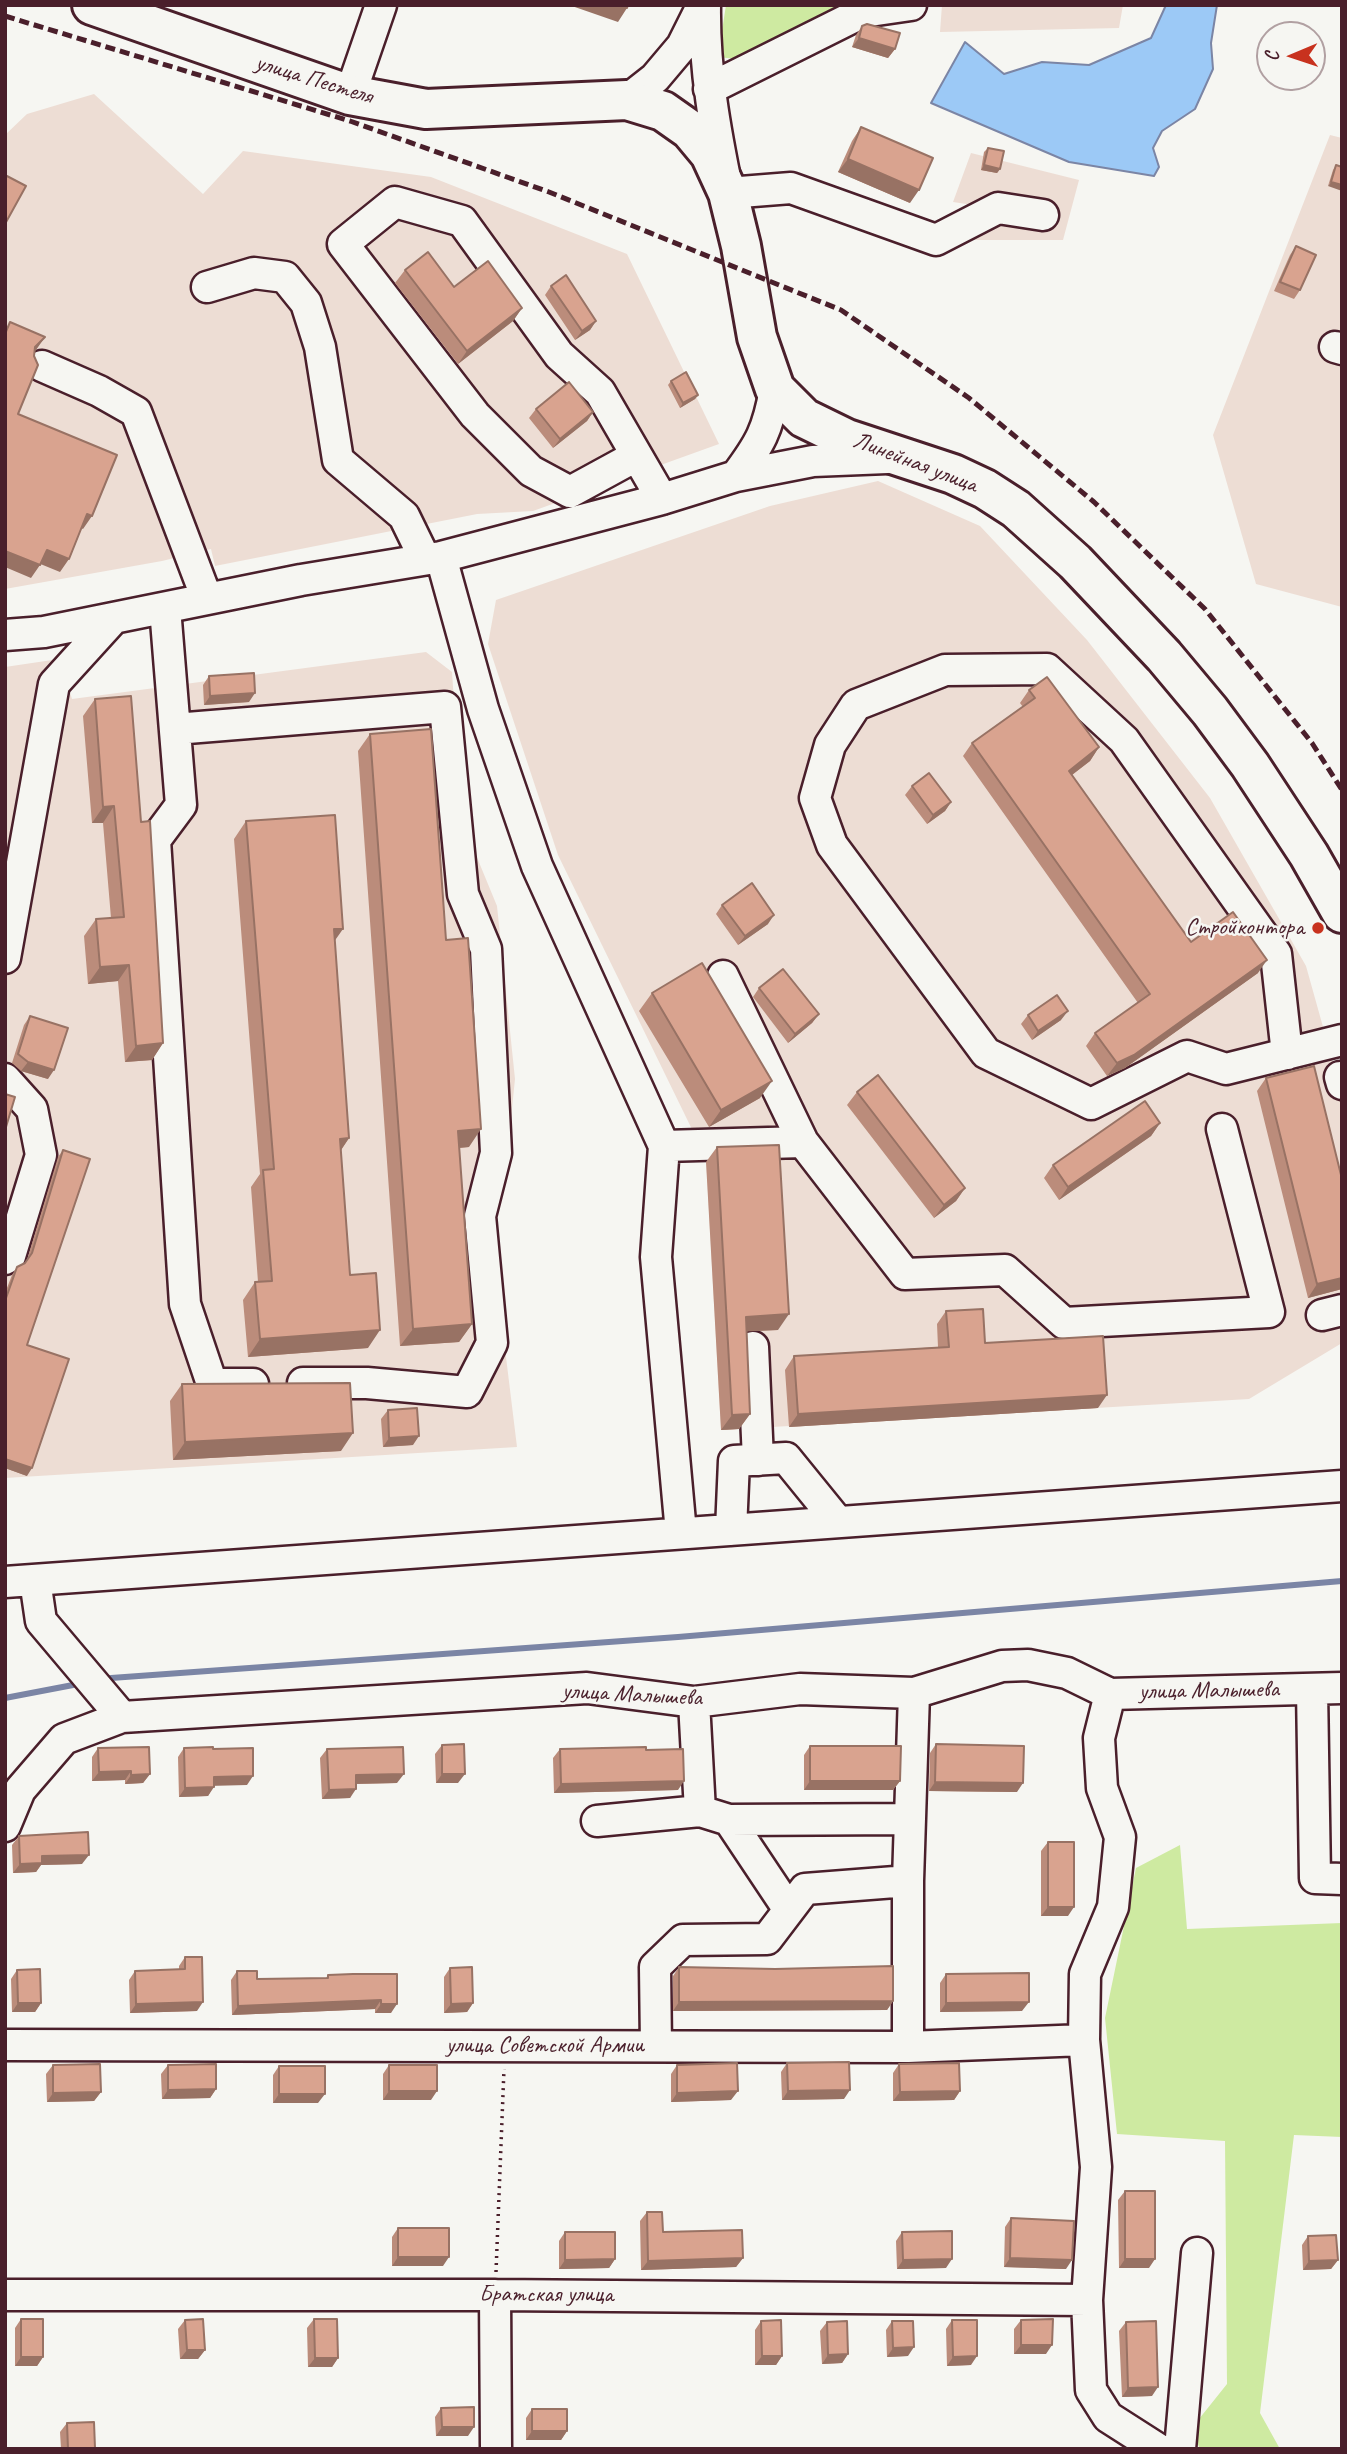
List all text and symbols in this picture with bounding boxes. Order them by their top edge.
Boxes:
north arrow [1256,21,1326,91]
street label: улица Пестеля [252,49,376,111]
text: С [1260,52,1284,62]
street label: Линейная улица [849,426,981,500]
place label: Стройконтора [1185,914,1304,942]
marker: Стройконтора [1310,920,1326,936]
street label: улица Малышева [1139,1675,1279,1707]
street label: улица Малышева [561,1677,703,1713]
street label: улица Советской Армии [446,2032,644,2060]
street label: Братская улица [479,2281,613,2309]

